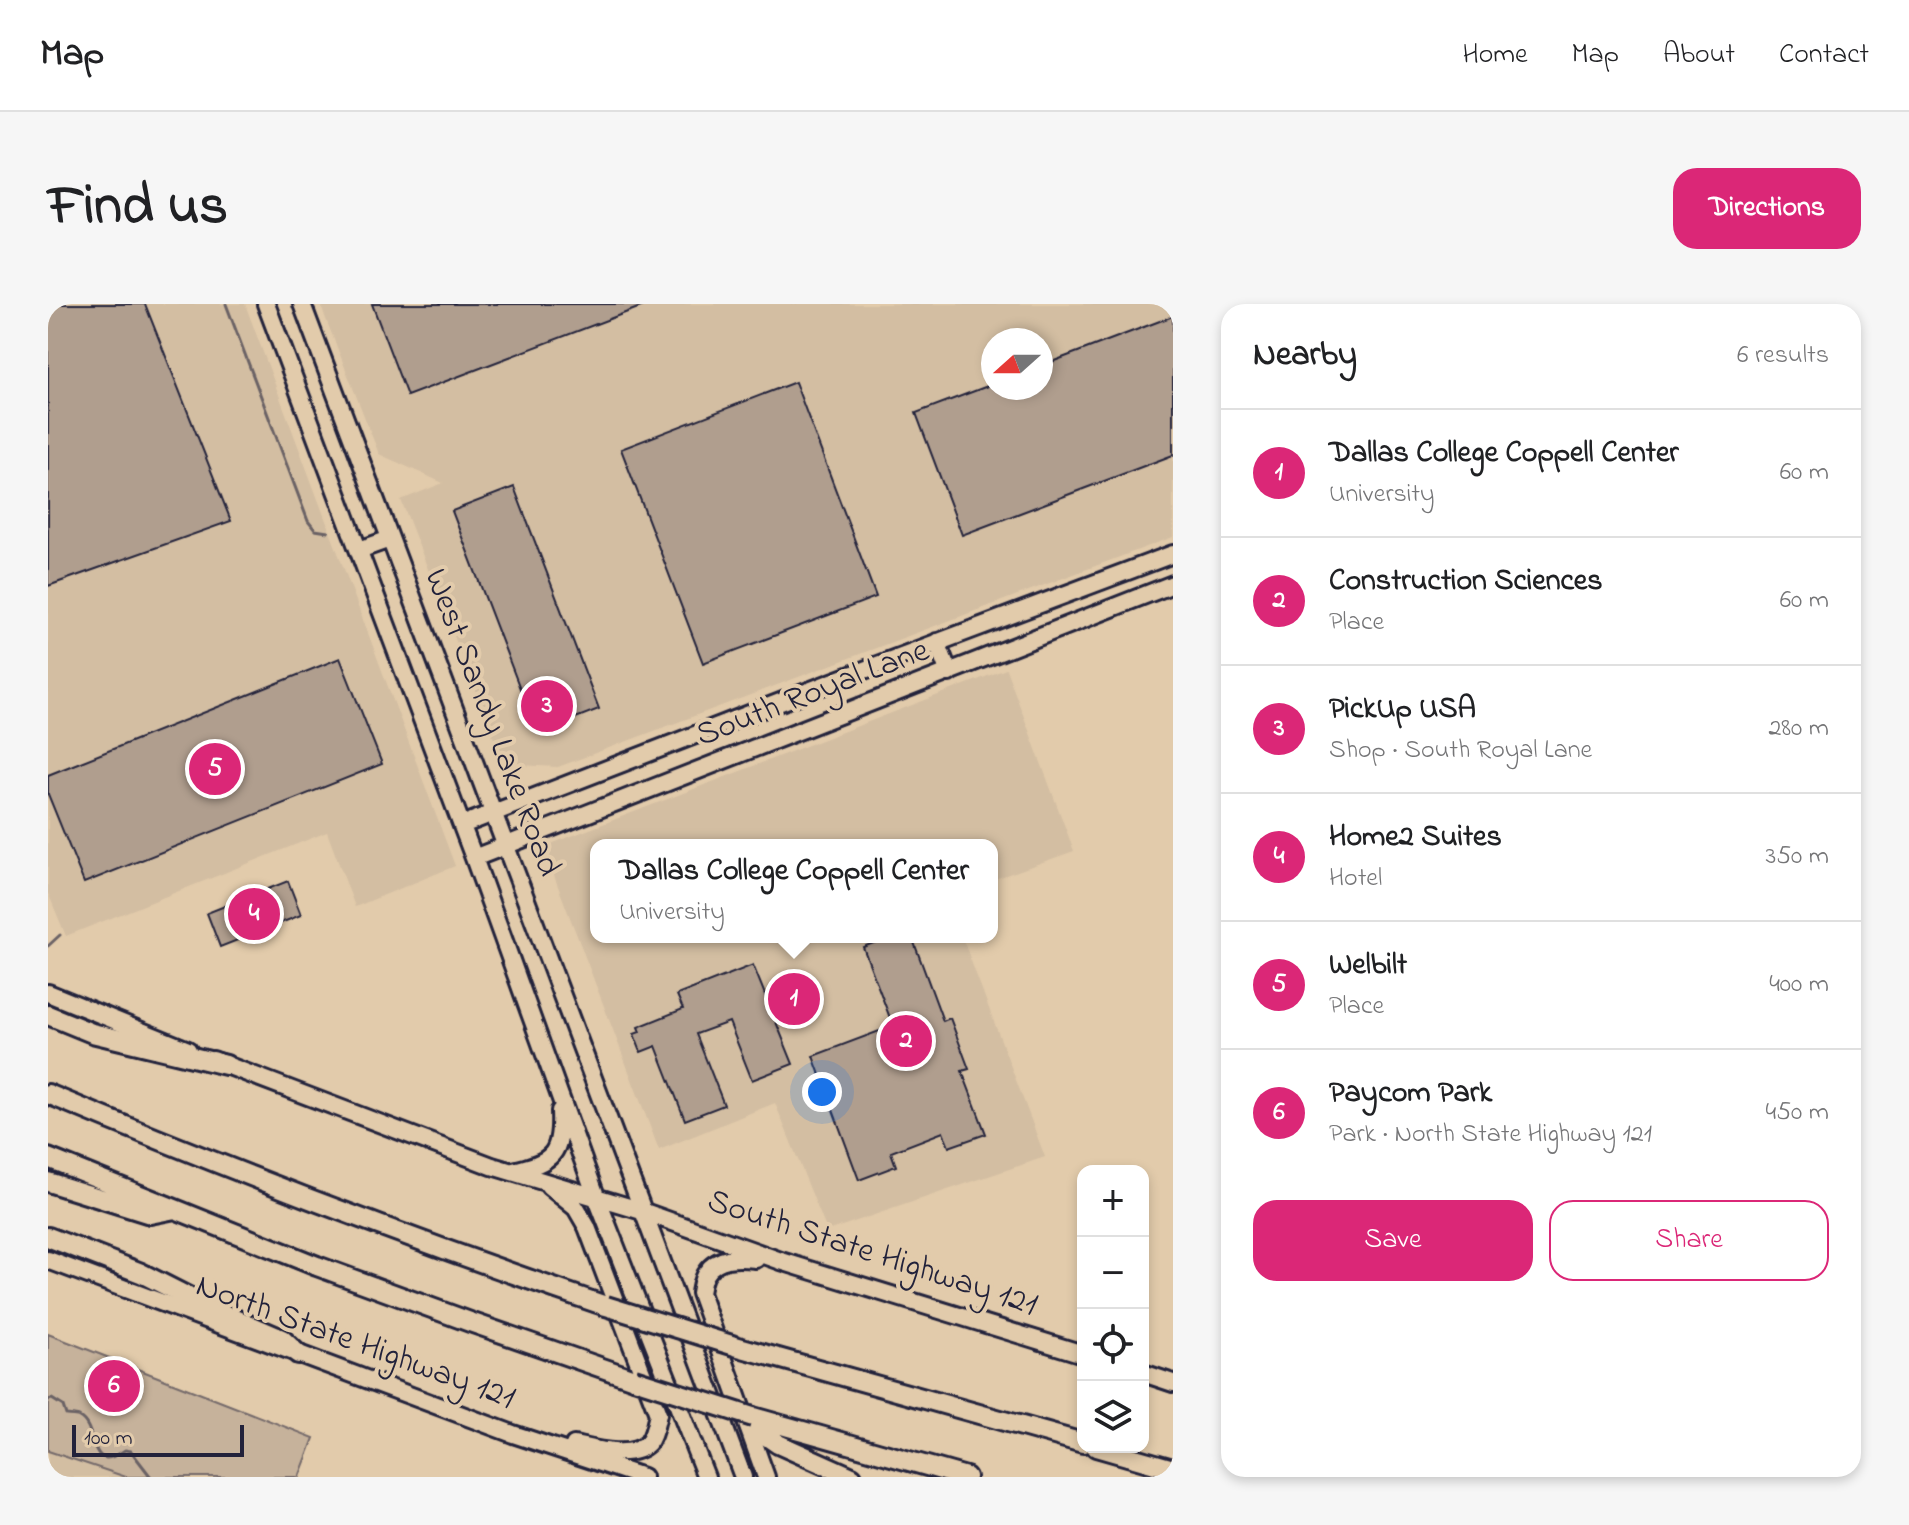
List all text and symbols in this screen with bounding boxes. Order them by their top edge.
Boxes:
text: Map [40,27,104,83]
text: Home [1462,35,1528,76]
text: Map [1572,35,1619,76]
text: About [1663,35,1735,76]
text: Contact [1779,35,1869,76]
text: Find us [48,168,228,249]
button: Directions [1673,168,1861,249]
north arrow [981,328,1053,400]
text: Nearby [1253,331,1357,381]
text: 6 results [1737,337,1829,375]
text: Dallas College Coppell Center [1329,432,1679,476]
text: 1 [1275,454,1283,492]
text: 60 m [1780,454,1829,492]
text: University [1329,476,1435,514]
text: Construction Sciences [1329,560,1603,604]
street label: West Sandy Lake Road [409,562,573,884]
text: 2 [1273,582,1285,620]
text: 60 m [1780,582,1829,620]
text: Place [1329,604,1384,642]
street label: South Royal Lane [689,626,937,761]
pin: 3 [521,676,573,736]
text: PickUp USA [1329,688,1476,732]
text: 3 [1274,710,1284,748]
text: 280 m [1768,710,1829,748]
text: Shop · South Royal Lane [1329,732,1592,770]
pin: 5 [189,739,241,799]
text: Home2 Suites [1329,816,1502,860]
text: 4 [1274,838,1284,876]
text: 350 m [1765,838,1829,876]
popup [590,839,998,943]
text: Dallas College Coppell Center [619,850,969,894]
text: Hotel [1329,860,1382,898]
pin: 4 [228,884,280,944]
text: University [619,894,725,932]
text: Welbilt [1329,944,1407,988]
text: 5 [1272,966,1286,1004]
text: 400 m [1769,966,1829,1004]
pin: 1 [768,969,820,1029]
text: Place [1329,988,1384,1026]
pin: 2 [880,1011,932,1071]
your location [802,1072,842,1112]
text: Paycom Park [1329,1072,1492,1116]
text: 6 [1273,1094,1285,1132]
text: 450 m [1766,1094,1829,1132]
text: Park · North State Highway 121 [1329,1116,1652,1154]
map controls [1077,1165,1149,1453]
button: + [1077,1165,1149,1237]
street label: South State Highway 121 [701,1177,1044,1331]
button: Save [1253,1200,1533,1281]
button: Share [1549,1200,1829,1281]
button: − [1077,1237,1149,1309]
street label: North State Highway 121 [188,1262,522,1424]
button: locate [1077,1309,1149,1381]
pin: 6 [88,1356,140,1416]
button: layers [1077,1381,1149,1453]
scale bar [72,1421,244,1457]
text: 100 m [84,1423,133,1455]

